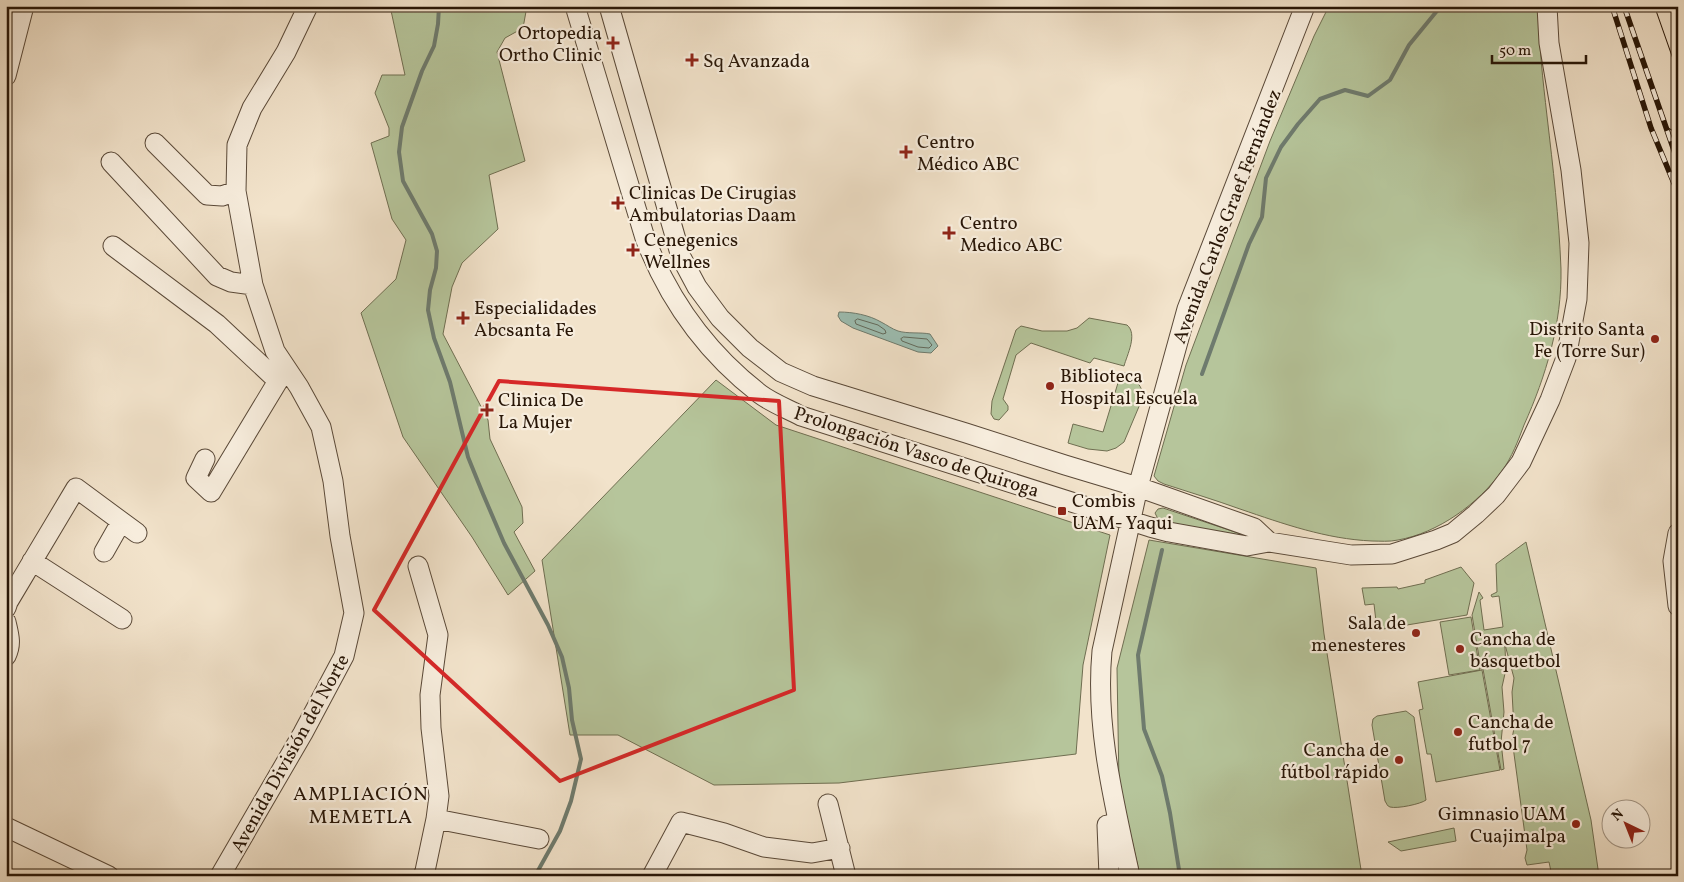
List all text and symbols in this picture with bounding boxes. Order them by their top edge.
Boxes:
place label: Ortopedia Ortho Clinic [499,21,602,69]
scale bar [1492,32,1585,64]
marker: Ortopedia Ortho Clinic [606,36,620,50]
text: 50 m [1499,41,1531,62]
place label: Sq Avanzada [703,49,810,75]
marker: Sq Avanzada [685,53,699,67]
street label: Avenida Carlos Graef Fernández [1167,86,1288,348]
place label: Centro Médico ABC [917,130,1020,178]
marker: Centro Médico ABC [899,145,913,159]
place label: Clinicas De Cirugias Ambulatorias Daam [629,181,797,229]
marker: Clinicas De Cirugias Ambulatorias Daam [611,196,625,210]
place label: Centro Medico ABC [960,211,1063,259]
marker: Centro Medico ABC [942,226,956,240]
place label: Cenegenics Wellnes [644,228,738,276]
marker: Cenegenics Wellnes [626,243,640,257]
place label: Especialidades Abcsanta Fe [474,296,597,344]
marker: Especialidades Abcsanta Fe [456,311,470,325]
place label: Distrito Santa Fe (Torre Sur) [1529,317,1645,365]
marker: Distrito Santa Fe (Torre Sur) [1649,333,1661,345]
place label: Biblioteca Hospital Escuela [1060,364,1198,412]
marker: Biblioteca Hospital Escuela [1044,380,1056,392]
place label: Clinica De La Mujer [498,388,584,436]
street label: Prolongación Vasco de Quiroga [790,401,1042,505]
marker: Clinica De La Mujer [480,403,494,417]
place label: Combis UAM- Yaqui [1072,489,1173,537]
marker: Combis UAM- Yaqui [1056,505,1068,517]
place label: Sala de menesteres [1311,611,1406,659]
marker: Sala de menesteres [1410,627,1422,639]
place label: Cancha de básquetbol [1470,627,1561,675]
marker: Cancha de básquetbol [1454,643,1466,655]
street label: Avenida División del Norte [225,650,356,858]
place label: Cancha de futbol 7 [1468,710,1554,758]
marker: Cancha de futbol 7 [1452,726,1464,738]
place label: Cancha de fútbol rápido [1280,738,1389,786]
marker: Cancha de fútbol rápido [1393,754,1405,766]
district label: AMPLIACIÓN MEMETLA [293,781,429,832]
north arrow [1602,800,1652,850]
place label: Gimnasio UAM Cuajimalpa [1438,802,1566,850]
text: N [1608,805,1628,826]
marker: Gimnasio UAM Cuajimalpa [1570,818,1582,830]

